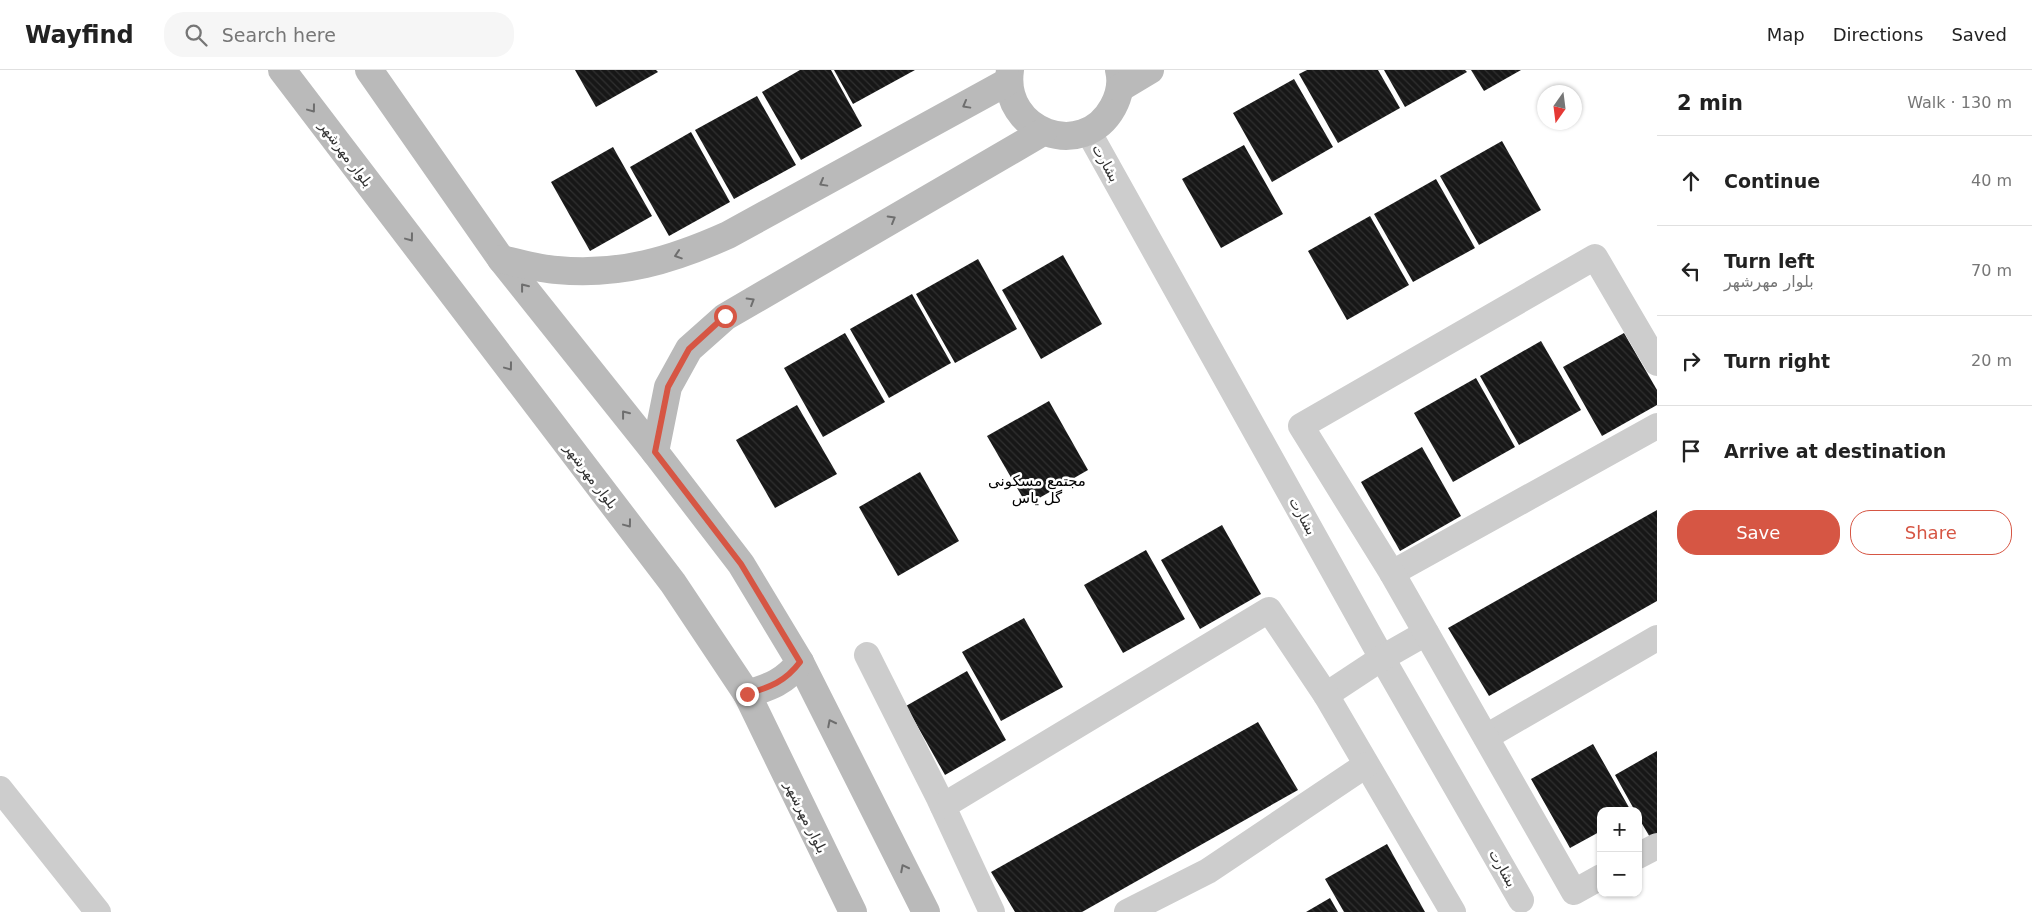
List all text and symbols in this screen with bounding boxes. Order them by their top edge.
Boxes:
search box [164,12,514,57]
text: Wayfind [25,21,134,49]
icon: search [182,21,210,49]
text: Search here [222,24,336,46]
text: Map [1767,24,1805,45]
text: Directions [1833,24,1923,45]
text: Saved [1951,24,2007,45]
north arrow [1537,85,1582,130]
text: 2 min [1677,91,1743,115]
text: Walk · 130 m [1907,93,2012,112]
one-way arrow [962,98,971,108]
one-way arrow [306,103,314,112]
street label: بلوار مهرشهر [315,117,376,191]
street label: بشارت [1088,141,1123,185]
icon: ahead [1677,167,1705,195]
text: Continue [1724,170,1820,192]
text: 40 m [1971,171,2012,190]
one-way arrow [820,176,829,186]
one-way arrow [886,216,895,226]
one-way arrow [405,232,413,241]
one-way arrow [675,250,683,260]
text: Turn left [1724,250,1815,272]
icon: left [1677,257,1705,285]
text: 70 m [1971,261,2012,280]
text: بلوار مهرشهر [1724,272,1814,291]
one-way arrow [521,284,529,293]
one-way arrow [746,297,755,307]
route start [714,305,737,328]
icon: right [1677,347,1705,375]
text: Turn right [1724,350,1830,372]
text: 20 m [1971,351,2012,370]
one-way arrow [503,361,511,370]
one-way arrow [623,411,631,420]
icon: arrive [1677,437,1705,465]
street label: بلوار مهرشهر [560,439,621,513]
text: Arrive at destination [1724,440,1946,462]
district label: مجتمع مسکونی گل یاس [988,472,1086,507]
street label: بشارت [1285,494,1320,538]
button: Save [1677,510,1840,555]
button: Share [1850,510,2012,555]
one-way arrow [623,518,631,527]
route end [736,683,759,706]
one-way arrow [827,720,837,729]
street label: بلوار مهرشهر [780,777,830,856]
map controls [1597,807,1642,897]
button: + [1597,807,1642,852]
street label: بشارت [1485,846,1520,890]
button: − [1597,852,1642,897]
one-way arrow [900,865,910,874]

